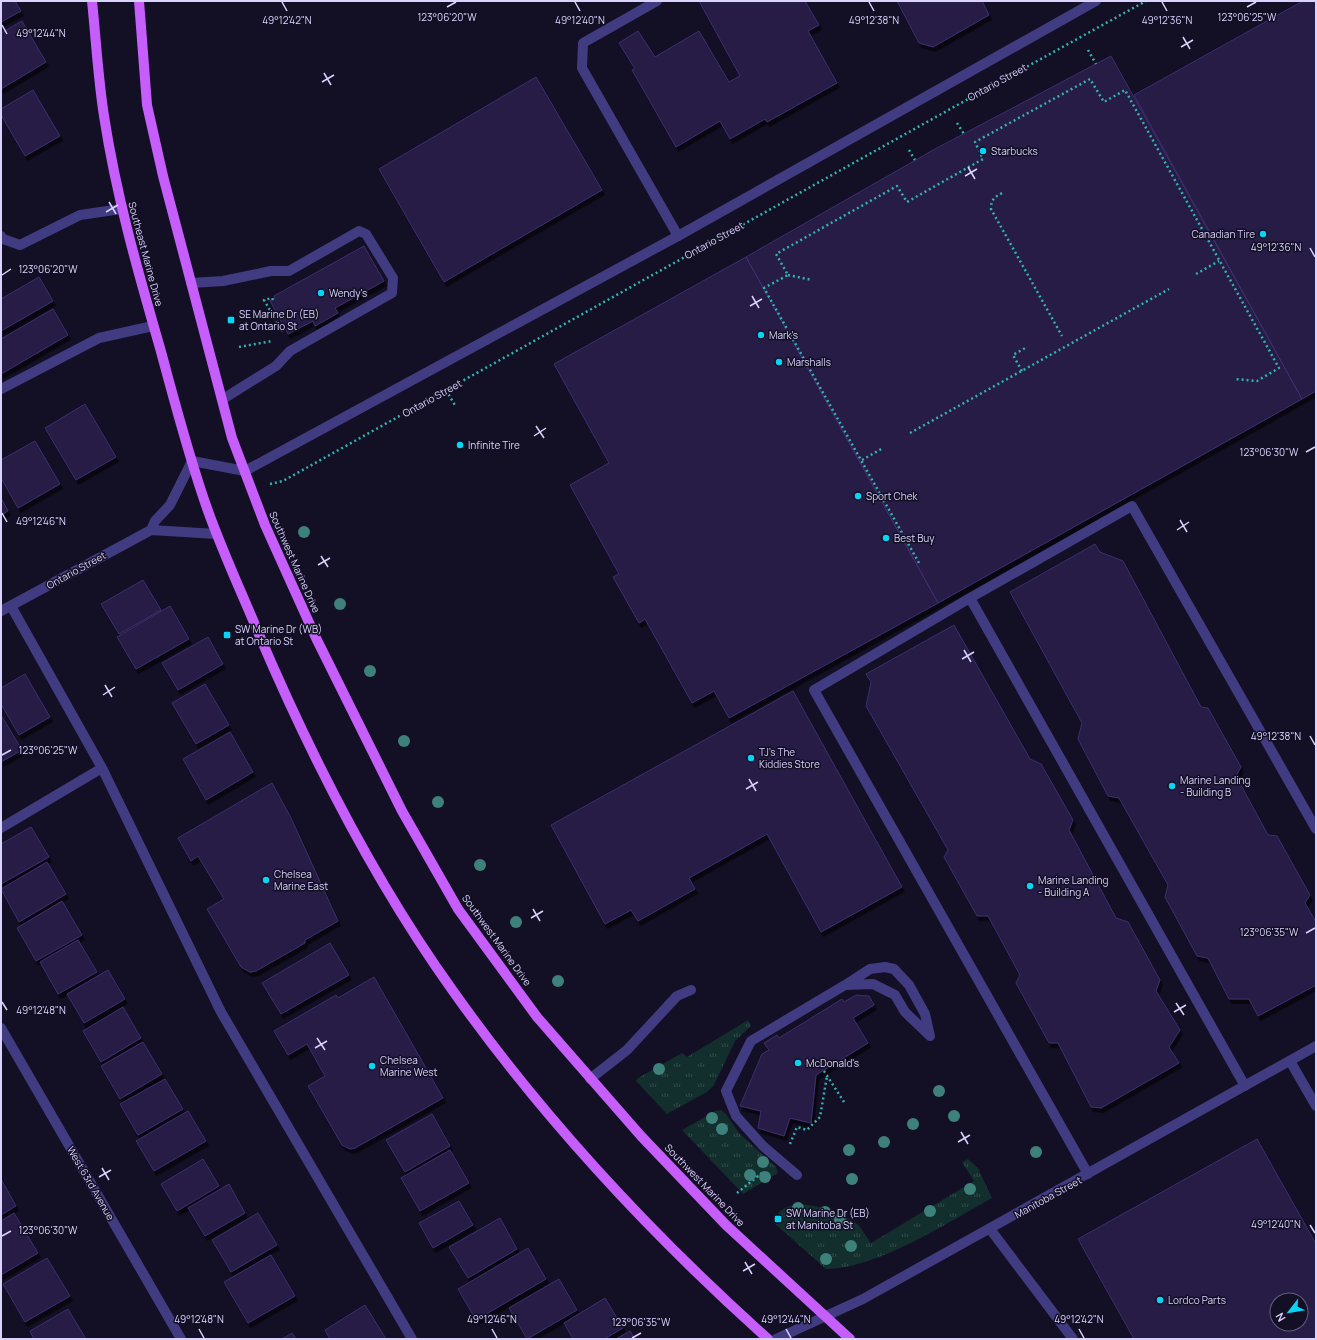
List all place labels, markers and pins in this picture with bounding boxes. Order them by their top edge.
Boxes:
place label: Starbucks [991,144,1038,158]
marker: Starbucks [978,146,988,156]
place label: Canadian Tire [1191,227,1255,241]
marker: Canadian Tire [1258,229,1268,239]
place label: Wendy's [329,286,367,300]
marker: Wendy's [316,288,326,298]
place label: SE Marine Dr (EB) at Ontario St [239,307,319,333]
marker: SE Marine Dr (EB) at Ontario St [226,315,236,325]
place label: Mark's [769,328,798,342]
marker: Mark's [756,330,766,340]
place label: Marshalls [787,355,831,369]
marker: Marshalls [774,357,784,367]
place label: Infinite Tire [468,438,520,452]
marker: Infinite Tire [455,440,465,450]
place label: Sport Chek [866,489,919,503]
marker: Sport Chek [853,491,863,501]
place label: Best Buy [894,531,935,545]
marker: Best Buy [881,533,891,543]
place label: SW Marine Dr (WB) at Ontario St [235,622,322,648]
marker: SW Marine Dr (WB) at Ontario St [222,630,232,640]
place label: TJ's The Kiddies Store [759,745,820,771]
marker: TJ's The Kiddies Store [746,753,756,763]
place label: Marine Landing - Building B [1180,773,1250,799]
marker: Marine Landing - Building B [1167,781,1177,791]
place label: Chelsea Marine East [274,867,328,893]
place label: Marine Landing - Building A [1038,873,1108,899]
marker: Chelsea Marine East [261,875,271,885]
marker: Marine Landing - Building A [1025,881,1035,891]
place label: Chelsea Marine West [380,1053,438,1079]
place label: McDonald's [806,1056,859,1070]
marker: McDonald's [793,1058,803,1068]
marker: Chelsea Marine West [367,1061,377,1071]
place label: SW Marine Dr (EB) at Manitoba St [786,1206,870,1232]
marker: SW Marine Dr (EB) at Manitoba St [773,1214,783,1224]
place label: Lordco Parts [1168,1293,1226,1307]
marker: Lordco Parts [1155,1295,1165,1305]

